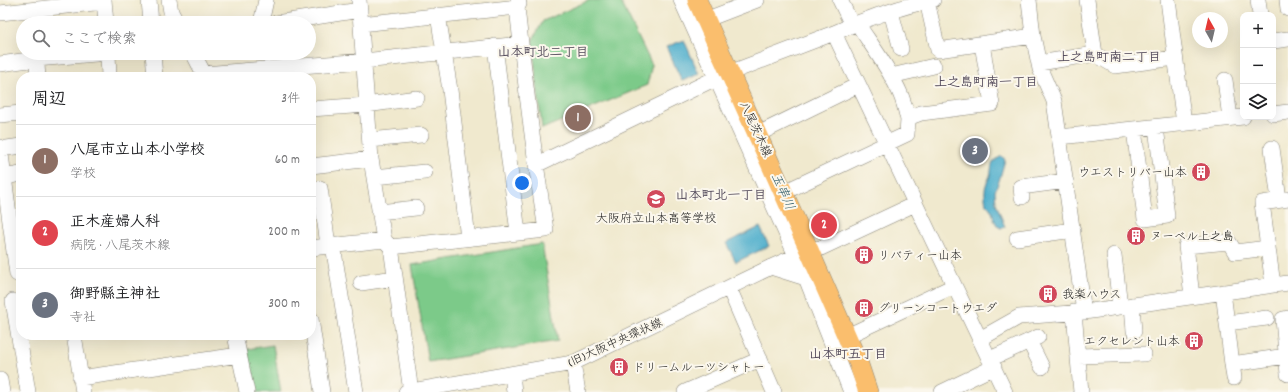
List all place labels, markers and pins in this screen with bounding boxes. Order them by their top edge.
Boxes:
pin: 1 [565,103,591,133]
pin: 3 [962,136,988,166]
building icon: ウエストリバー山本 [1190,161,1212,183]
place label: ウエストリバー山本 [1078,165,1187,182]
school or university icon: 大阪府立山本高等学校 [645,188,667,210]
pin: 2 [811,210,837,240]
place label: 大阪府立山本高等学校 [596,211,716,228]
building icon: ヌーベル上之島 [1125,225,1147,247]
place label: ヌーベル上之島 [1150,229,1234,246]
building icon: リバティー山本 [853,244,875,266]
place label: リバティー山本 [878,248,962,265]
building icon: 我楽ハウス [1037,283,1059,305]
place label: 我楽ハウス [1062,287,1121,304]
building icon: グリーンコートウエダ [853,297,875,319]
place label: グリーンコートウエダ [878,301,997,318]
building icon: エクセレント山本 [1183,330,1205,352]
place label: エクセレント山本 [1084,334,1180,351]
building icon: ドリームルーツシャトー [608,356,630,378]
place label: ドリームルーツシャトー [633,360,765,377]

